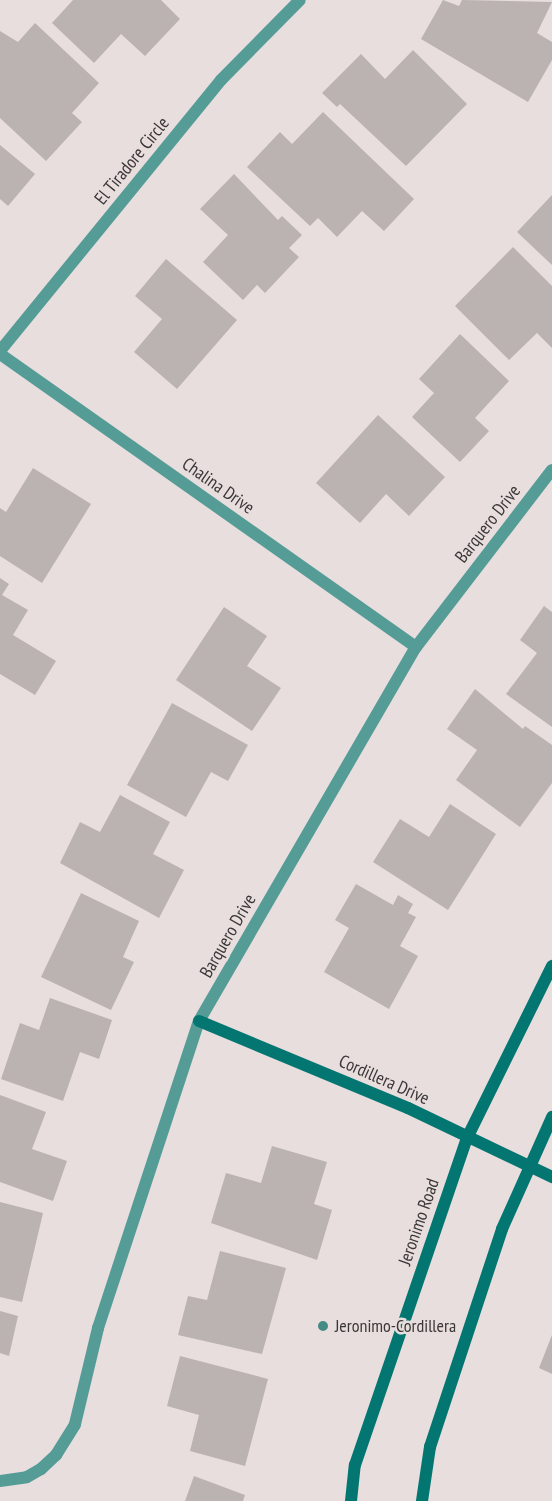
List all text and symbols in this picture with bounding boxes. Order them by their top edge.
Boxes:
street label: El Tiradore Circle [90,113,174,209]
street label: Chalina Drive [178,453,258,519]
street label: Barquero Drive [451,481,525,567]
street label: Barquero Drive [195,890,261,982]
street label: Cordillera Drive [335,1050,433,1110]
street label: Jeronimo Road [394,1176,444,1268]
place label: Jeronimo-Cordillera [335,1315,456,1337]
marker: Jeronimo-Cordillera [316,1319,330,1333]

